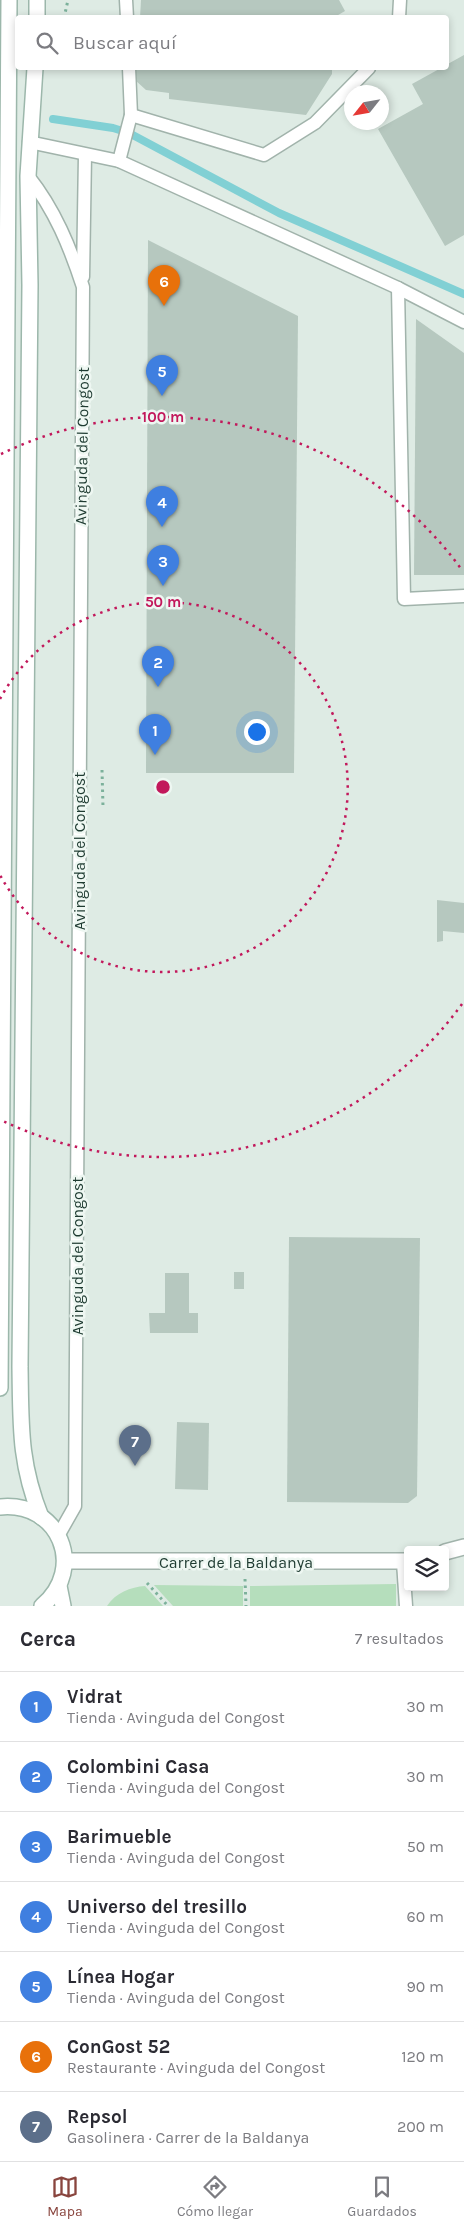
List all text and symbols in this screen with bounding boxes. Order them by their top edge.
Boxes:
search box [15,15,449,70]
icon: search [33,29,61,57]
text: Buscar aquí [73,32,177,54]
north arrow [344,85,389,130]
pin: 6 [148,265,180,306]
pin: 5 [146,355,178,396]
street label: Avinguda del Congost [71,367,93,525]
text: 100 m [142,408,184,426]
pin: 4 [146,486,178,527]
pin: 3 [147,545,179,586]
text: 50 m [145,593,181,611]
pin: 2 [142,646,174,687]
pin: 1 [139,714,171,755]
your location [244,719,270,745]
street label: Avinguda del Congost [70,772,89,930]
centre of rings [154,778,172,796]
street label: Avinguda del Congost [68,1177,87,1335]
pin: 7 [119,1425,151,1466]
map controls [404,1546,449,1591]
button: layers [404,1546,449,1591]
street label: Carrer de la Baldanya [159,1553,313,1572]
text: Cerca [20,1627,76,1651]
text: 7 resultados [355,1629,444,1648]
text: Vidrat [67,1686,122,1708]
text: 1 [33,1697,39,1716]
text: 30 m [406,1697,444,1716]
text: Tienda · Avinguda del Congost [67,1708,285,1727]
text: Colombini Casa [67,1756,209,1778]
text: 2 [31,1767,41,1786]
text: 30 m [406,1767,444,1786]
text: Tienda · Avinguda del Congost [67,1778,285,1797]
text: Barimueble [67,1826,172,1848]
text: 3 [31,1837,41,1856]
text: 50 m [407,1837,444,1856]
text: Tienda · Avinguda del Congost [67,1848,285,1867]
text: Universo del tresillo [67,1896,247,1918]
text: 4 [31,1907,41,1926]
text: 60 m [407,1907,444,1926]
text: Tienda · Avinguda del Congost [67,1918,285,1937]
text: Línea Hogar [67,1966,174,1988]
text: 5 [31,1977,41,1996]
text: 90 m [406,1977,444,1996]
text: Tienda · Avinguda del Congost [67,1988,285,2007]
text: ConGost 52 [67,2036,170,2058]
text: 6 [31,2047,41,2066]
text: 120 m [401,2047,444,2066]
text: Restaurante · Avinguda del Congost [67,2058,325,2077]
text: Repsol [67,2106,127,2128]
text: 7 [32,2117,40,2136]
text: 200 m [397,2117,444,2136]
text: Gasolinera · Carrer de la Baldanya [67,2128,309,2147]
tab: Mapa [47,2173,83,2220]
tab: Cómo llegar [177,2173,253,2220]
tab: Guardados [347,2173,417,2220]

